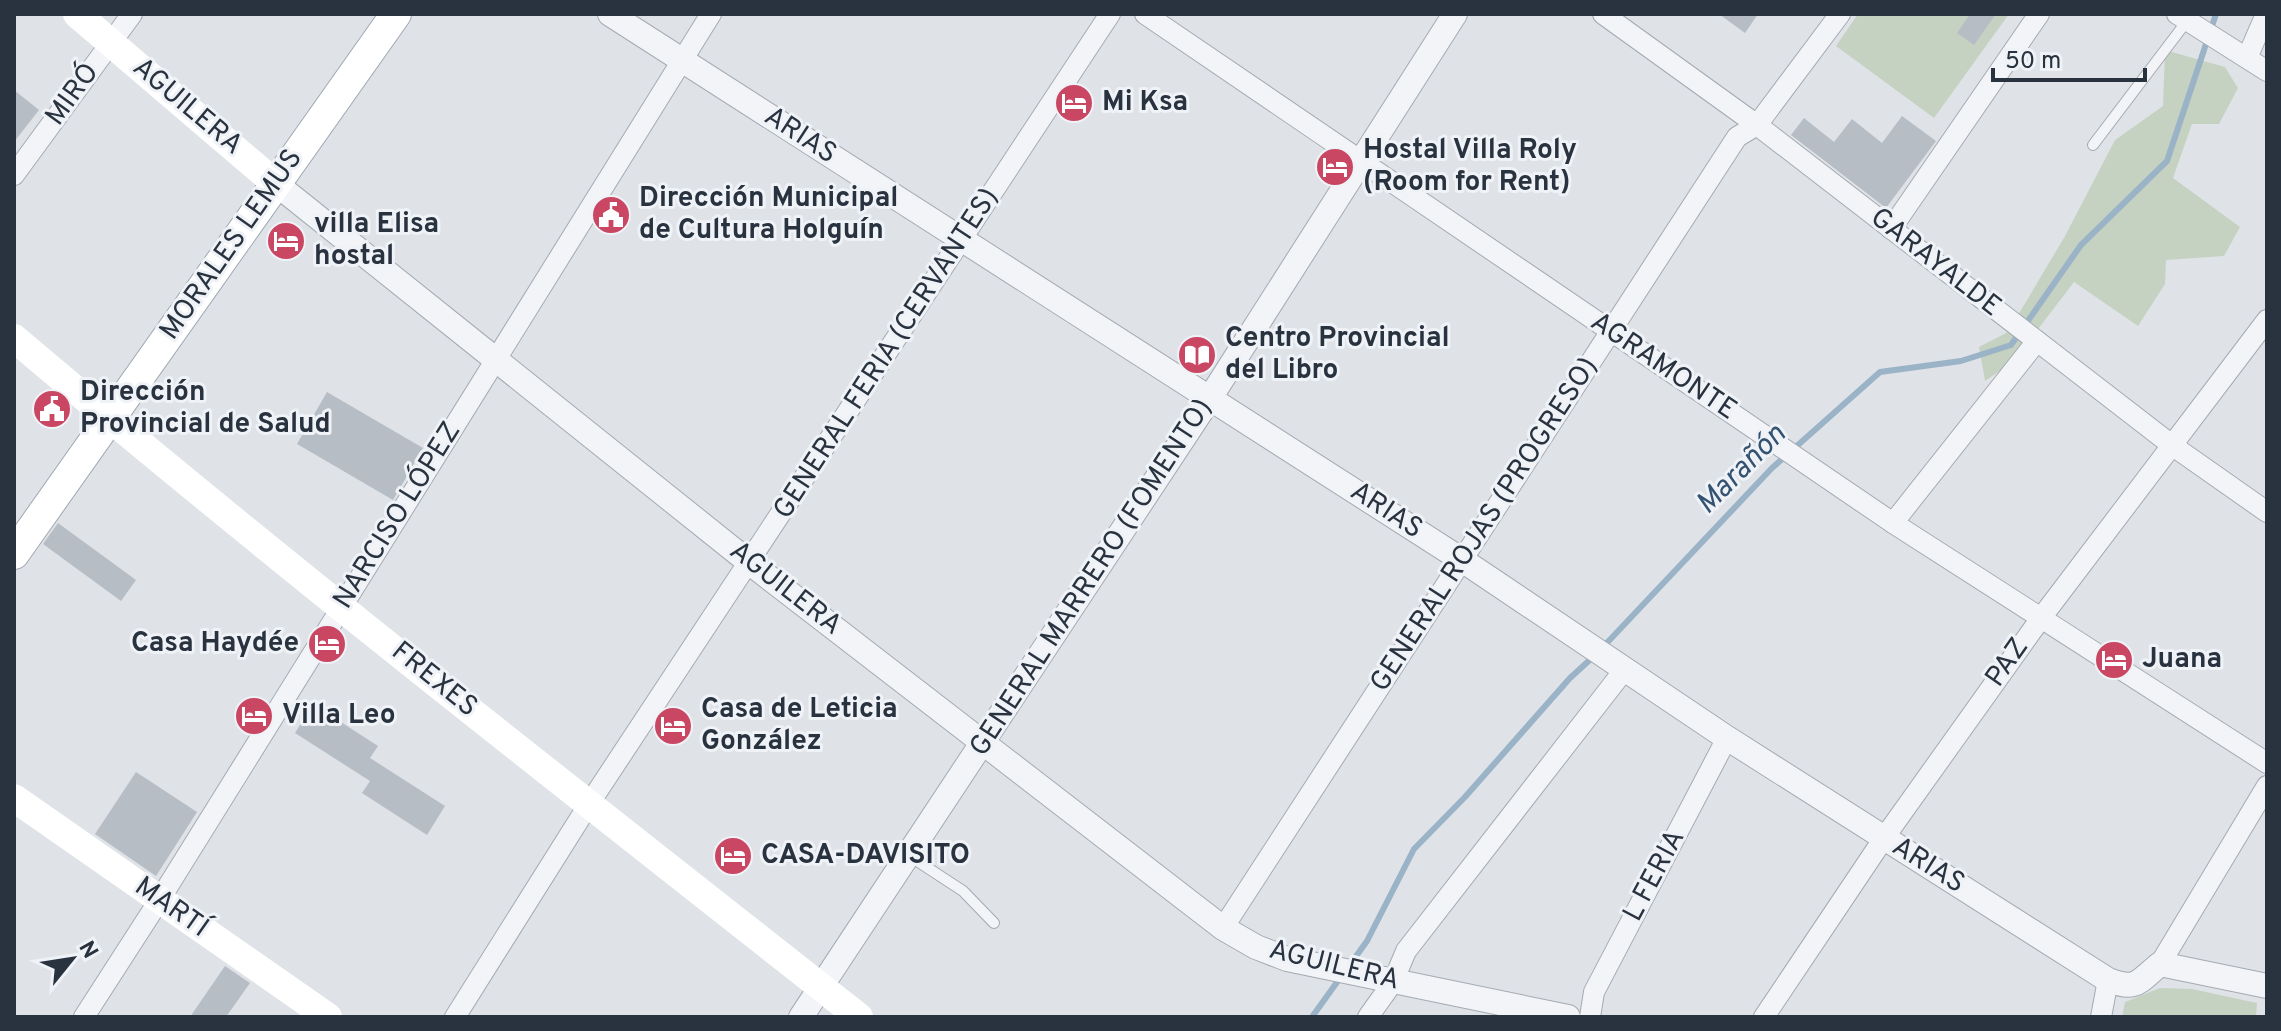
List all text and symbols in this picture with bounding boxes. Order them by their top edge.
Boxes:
scale bar [1993,32,2145,82]
text: 50 m [2005,47,2061,77]
street label: AGUILERA [124,50,250,164]
street label: MIRÓ [37,55,108,133]
hotel icon: Mi Ksa [1053,82,1095,124]
place label: Mi Ksa [1102,85,1188,121]
street label: ARIAS [757,99,843,173]
place label: Hostal Villa Roly (Room for Rent) [1363,133,1577,201]
street label: MORALES LEMUS [153,142,311,348]
hotel icon: Hostal Villa Roly (Room for Rent) [1314,146,1356,188]
place label: Dirección Municipal de Cultura Holguín [639,181,898,249]
street label: GENERAL FERIA (CERVANTES) [766,182,1008,526]
public building icon: Dirección Municipal de Cultura Holguín [590,194,632,236]
street label: GARAYALDE [1862,201,2008,325]
place label: villa Elisa hostal [314,207,439,275]
hotel icon: villa Elisa hostal [265,220,307,262]
street label: AGRAMONTE [1583,305,1743,429]
place label: Centro Provincial del Libro [1225,321,1450,389]
library icon: Centro Provincial del Libro [1176,334,1218,376]
street label: GENERAL ROJAS (PROGRESO) [1363,351,1607,699]
place label: Dirección Provincial de Salud [80,375,331,443]
public building icon: Dirección Provincial de Salud [31,388,73,430]
street label: GENERAL MARRERO (FOMENTO) [963,392,1221,764]
street label: NARCISO LÓPEZ [324,415,470,616]
water label: Marañón [1689,417,1795,523]
street label: ARIAS [1343,474,1429,548]
street label: AGUILERA [721,534,849,644]
hotel icon: Casa Haydée [306,623,348,665]
place label: Casa Haydée [131,626,299,662]
street label: PAZ [1978,631,2038,695]
street label: FREXES [383,634,485,726]
hotel icon: Juana [2093,639,2135,681]
place label: Juana [2142,642,2222,678]
place label: Casa de Leticia González [701,692,898,760]
hotel icon: Villa Leo [233,695,275,737]
place label: Villa Leo [282,698,396,734]
hotel icon: Casa de Leticia González [652,705,694,747]
street label: L FERIA [1616,824,1694,928]
street label: ARIAS [1885,830,1971,902]
hotel icon: CASA-DAVISITO [712,835,754,877]
place label: CASA-DAVISITO [761,838,970,874]
street label: MARTÍ [127,868,218,948]
north arrow [32,919,112,999]
street label: AGUILERA [1265,932,1403,1000]
text: N [72,937,103,964]

